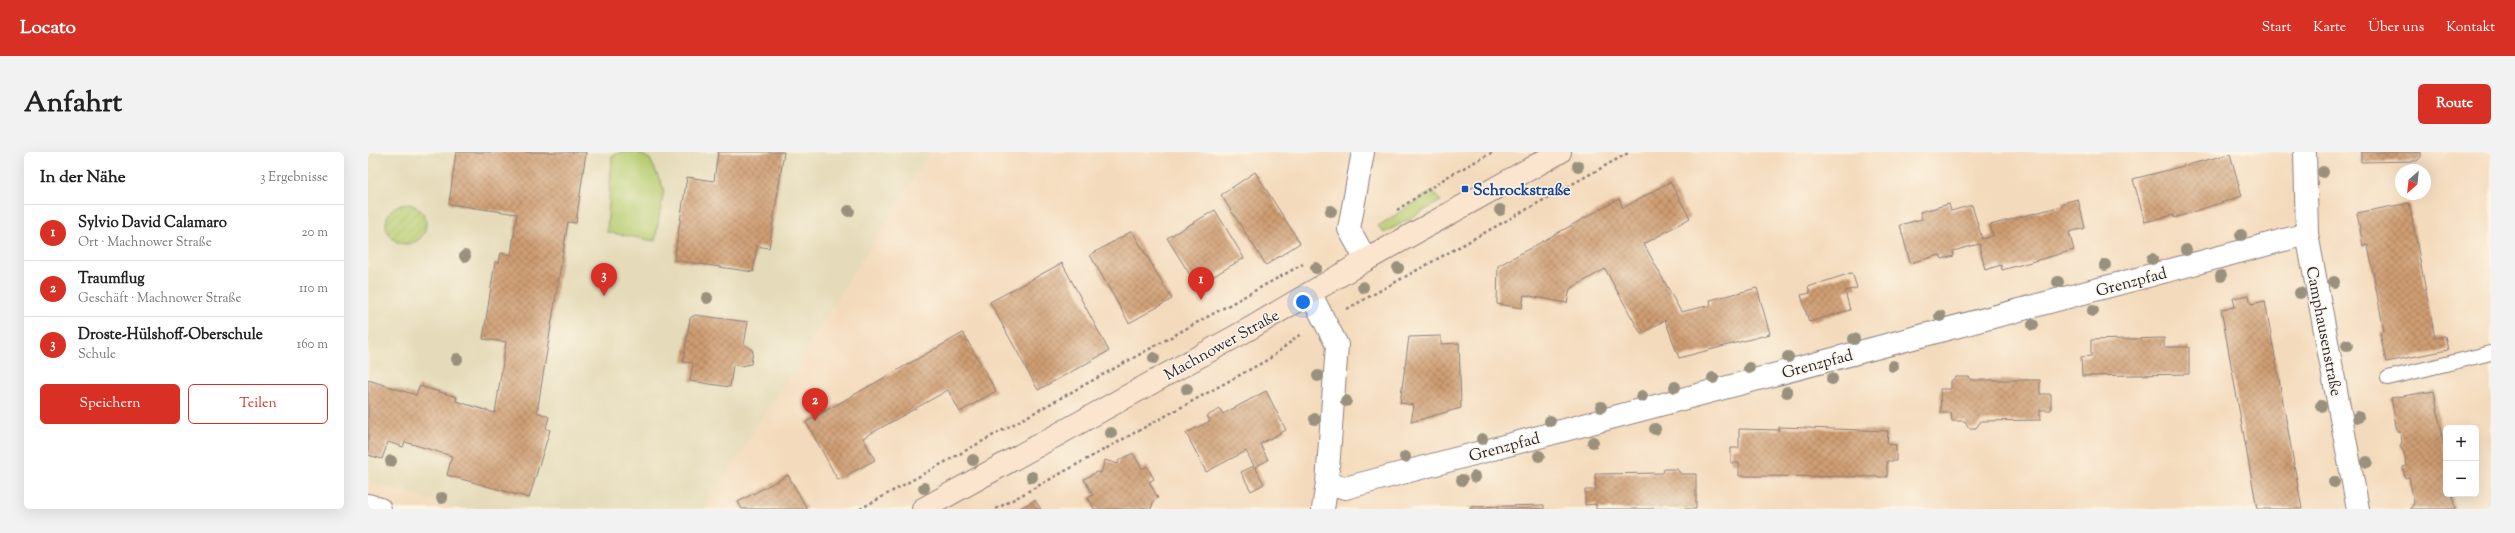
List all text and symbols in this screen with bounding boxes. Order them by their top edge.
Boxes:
text: Locato [20,15,76,42]
text: Start [2262,18,2291,38]
text: Karte [2313,18,2346,38]
text: Über uns [2368,18,2424,38]
text: Kontakt [2446,18,2495,38]
text: Anfahrt [24,84,122,124]
button: Route [2418,84,2491,124]
north arrow [2395,164,2431,200]
text: In der Nähe [40,166,126,190]
text: 3 Ergebnisse [260,169,328,187]
place label: Schrockstraße [1473,180,1571,203]
marker: Schrockstraße [1460,184,1470,194]
text: Sylvio David Calamaro [78,213,227,234]
text: 1 [51,224,55,242]
text: 20 m [302,224,328,242]
text: Ort · Machnower Straße [78,234,212,252]
pin: 3 [591,263,617,296]
street label: Grenzpfad [2094,263,2170,304]
street label: Camphausenstraße [2299,265,2346,398]
pin: 1 [1188,267,1214,300]
text: Traumflug [78,269,145,290]
text: 2 [50,280,56,298]
text: 110 m [299,280,328,298]
text: Geschäft · Machnower Straße [78,290,242,308]
your location [1293,292,1313,312]
street label: Machnower Straße [1160,305,1284,387]
text: Droste-Hülshoff-Oberschule [78,325,263,346]
text: 3 [50,336,56,354]
text: 160 m [297,336,328,354]
street label: Grenzpfad [1780,345,1856,386]
text: Schule [78,346,116,364]
button: Speichern [40,384,180,424]
button: Teilen [188,384,328,424]
pin: 2 [802,388,828,421]
map controls [2443,425,2479,497]
button: + [2443,425,2479,461]
street label: Grenzpfad [1467,428,1543,469]
button: − [2443,461,2479,497]

